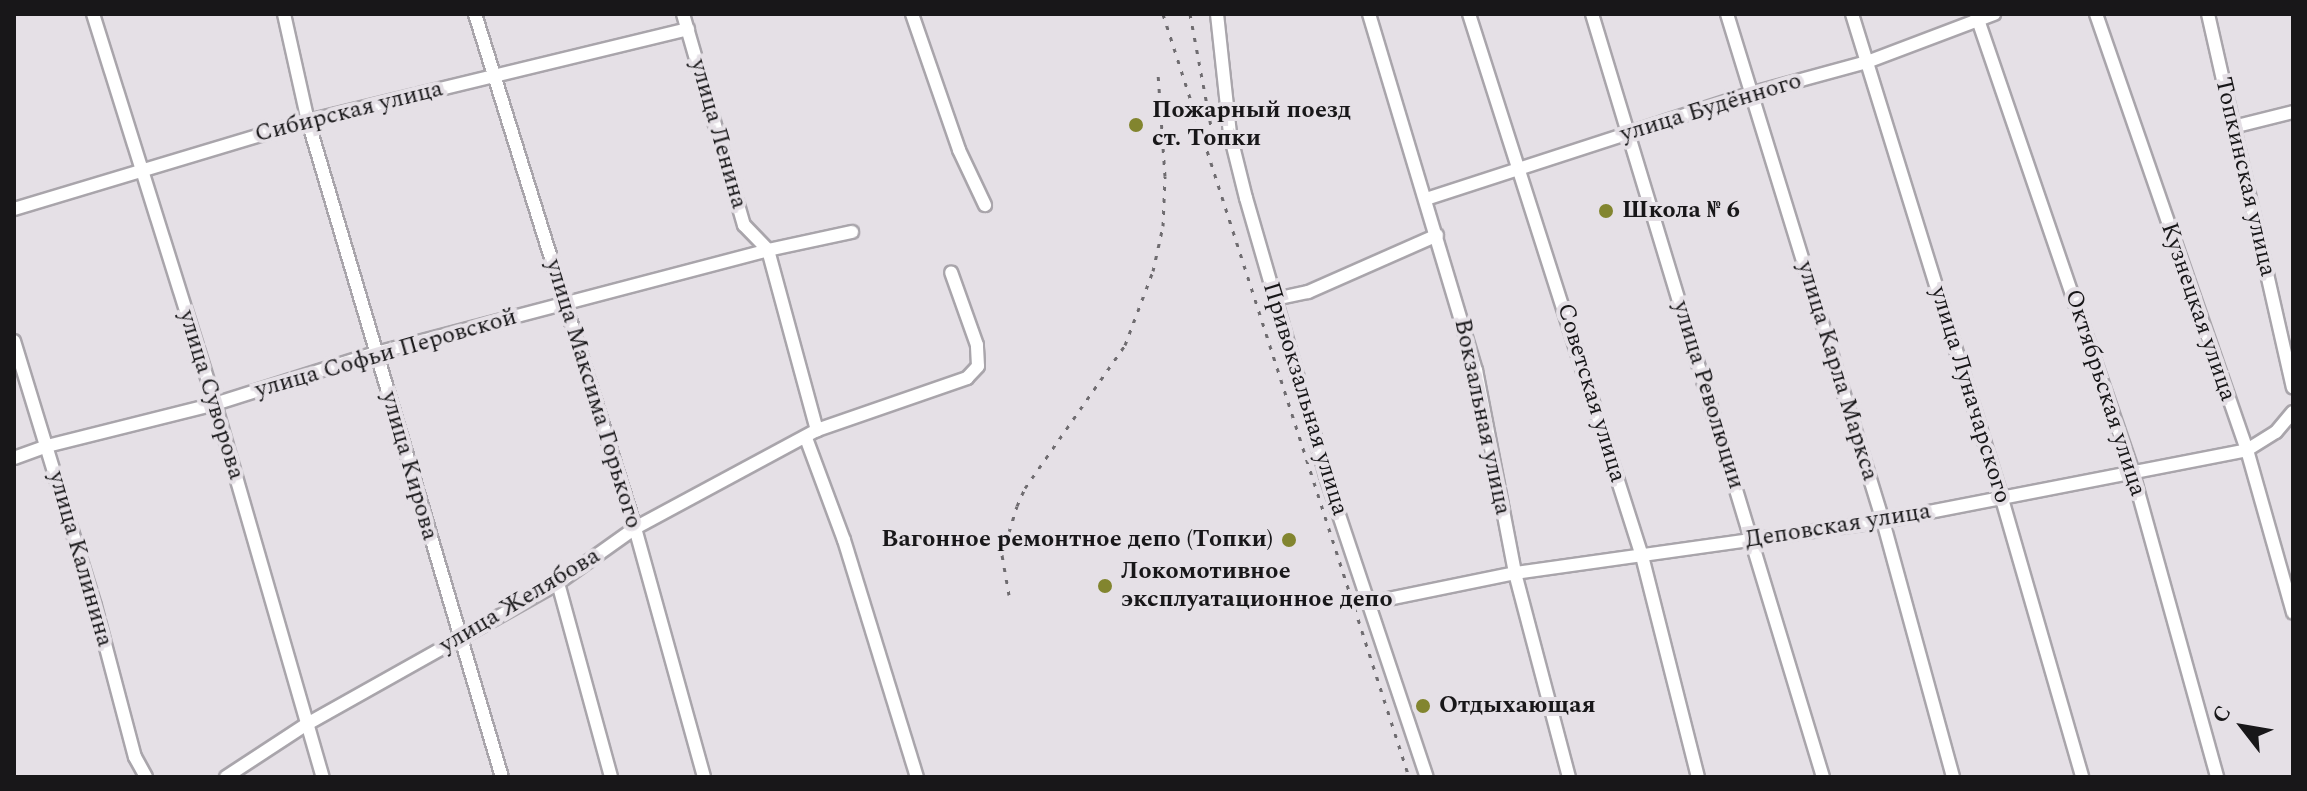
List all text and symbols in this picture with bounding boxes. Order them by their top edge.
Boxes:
street label: улица Ленина [683,56,753,212]
street label: улица Будённого [1617,67,1805,149]
street label: Сибирская улица [252,75,446,149]
street label: Топкинская улица [2208,75,2282,279]
place label: Пожарный поезд ст. Топки [1152,97,1351,153]
marker: Пожарный поезд ст. Топки [1127,116,1145,134]
place label: Школа № 6 [1622,197,1740,225]
marker: Школа № 6 [1597,202,1615,220]
street label: Кузнецкая улица [2154,219,2242,405]
street label: улица Максима Горького [538,256,648,532]
street label: улица Карла Маркса [1790,258,1884,484]
street label: Привокзальная улица [1256,279,1354,519]
street label: улица Луначарского [1923,283,2017,507]
street label: Октябрьская улица [2058,286,2152,500]
street label: улица Революции [1666,297,1750,493]
street label: Советская улица [1550,300,1632,486]
street label: улица Софьи Перовской [252,303,520,405]
street label: улица Суворова [172,307,250,483]
street label: Вокзальная улица [1447,316,1517,518]
street label: улица Кирова [374,388,444,544]
street label: улица Калинина [41,468,119,650]
street label: Деповская улица [1743,497,1933,555]
place label: Вагонное ремонтное депо (Топки) [881,526,1273,554]
marker: Вагонное ремонтное депо (Топки) [1280,531,1298,549]
street label: улица Желябова [434,542,606,660]
place label: Локомотивное эксплуатационное депо [1121,558,1393,614]
marker: Локомотивное эксплуатационное депо [1096,577,1114,595]
north arrow [2203,687,2283,767]
place label: Отдыхающая [1439,692,1596,720]
marker: Отдыхающая [1414,697,1432,715]
text: С [2204,699,2240,730]

